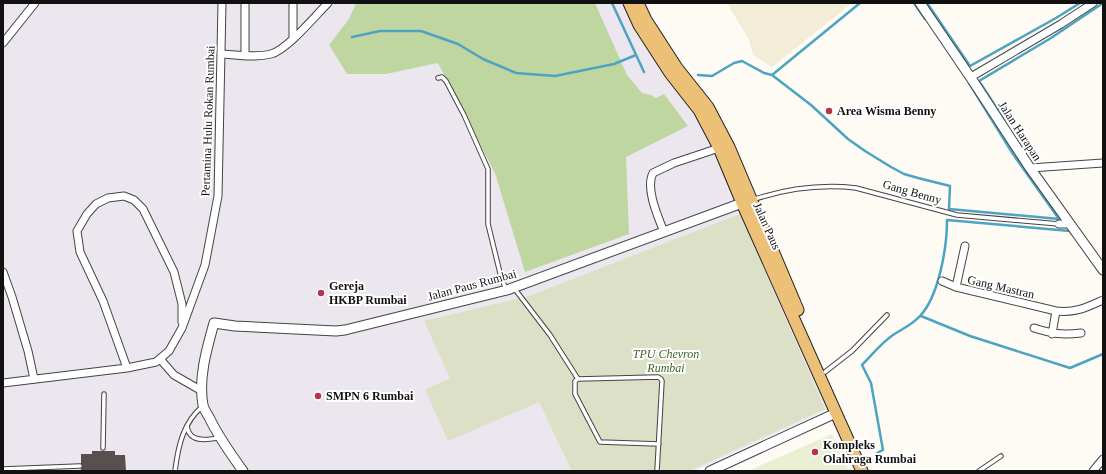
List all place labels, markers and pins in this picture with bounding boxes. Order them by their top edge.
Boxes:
place label: Area Wisma Benny [837,104,936,118]
marker: Area Wisma Benny [824,106,834,116]
place label: Gereja HKBP Rumbai [329,279,407,307]
marker: Gereja HKBP Rumbai [316,288,326,298]
place label: SMPN 6 Rumbai [326,389,414,403]
marker: SMPN 6 Rumbai [313,391,323,401]
place label: Kompleks Olahraga Rumbai [823,438,917,466]
marker: Kompleks Olahraga Rumbai [810,447,820,457]

